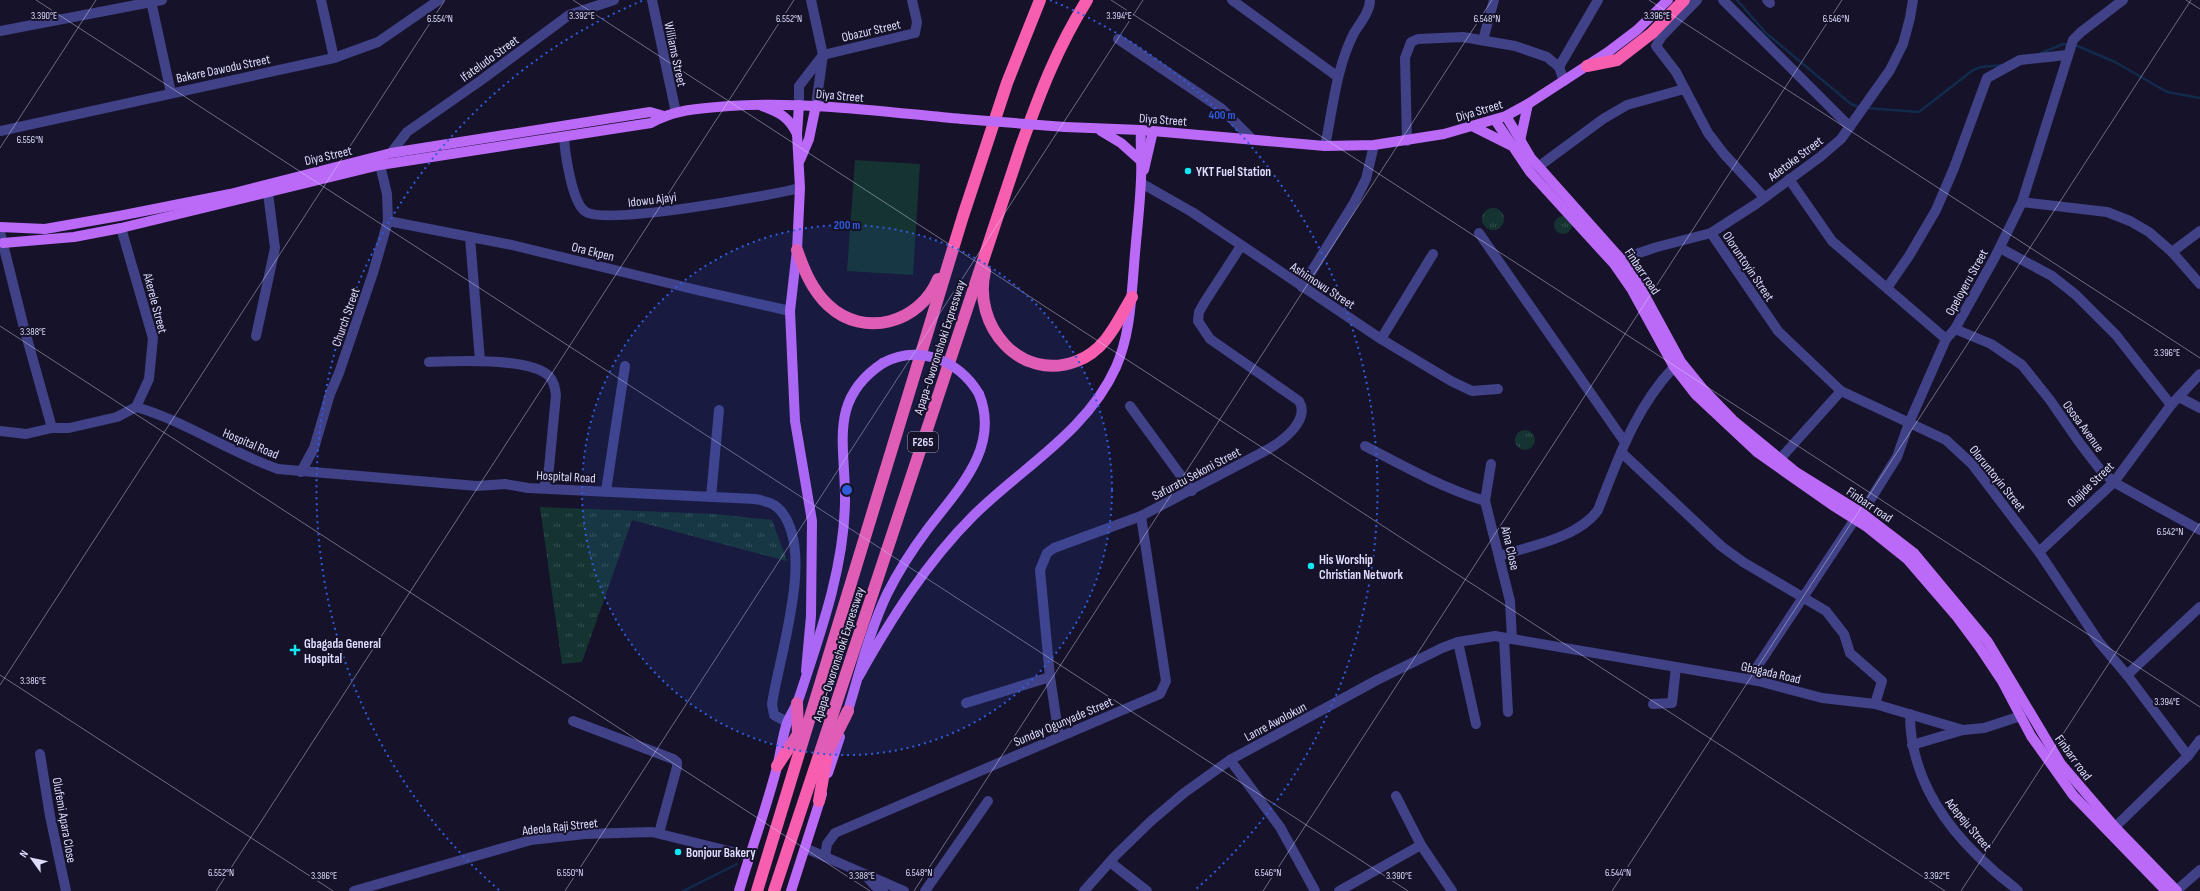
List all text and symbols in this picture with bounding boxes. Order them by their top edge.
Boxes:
text: 3.390°E [31,10,57,22]
text: 3.392°E [569,10,595,22]
text: 3.394°E [1106,10,1132,22]
text: 3.396°E [1644,10,1670,22]
text: 6.554°N [427,13,453,25]
text: 6.552°N [776,13,802,25]
text: 6.548°N [1474,13,1500,25]
text: 6.546°N [1823,13,1849,25]
street label: Obazur Street [840,16,902,46]
street label: Williams Street [660,20,690,88]
street label: Ifateludo Street [457,32,522,85]
street label: Bakare Dawodu Street [175,51,272,87]
street label: Diya Street [815,86,865,106]
street label: Diya Street [1454,96,1505,126]
text: 400 m [1209,108,1235,123]
street label: Diya Street [1138,110,1188,130]
street label: Adetoke Street [1764,133,1826,185]
text: 6.556°N [17,134,43,146]
street label: Diya Street [303,143,354,169]
place label: YKT Fuel Station [1196,164,1271,180]
marker: YKT Fuel Station [1183,166,1193,176]
street label: Idowu Ajayi [627,189,677,211]
text: 200 m [834,218,860,233]
street label: Oloruntoyin Street [1719,229,1777,305]
street label: Ora Ekpen [570,239,616,265]
street label: Finbarr road [1621,245,1663,298]
street label: Opeloyeru Street [1942,246,1992,319]
street label: Ashimowu Street [1286,258,1358,313]
street label: Akerele Street [139,270,171,335]
street label: Apapa-Oworonshoki Expressway [910,278,969,418]
street label: Church Street [328,286,363,349]
text: 3.388°E [20,326,46,338]
text: 3.396°E [2154,347,2180,359]
street label: Ososa Avenue [2059,398,2107,456]
street label: Hospital Road [220,425,281,463]
road number: F265 [908,432,938,452]
street label: Oloruntoyin Street [1966,442,2029,515]
street label: Safuratu Sekoni Street [1149,444,1244,504]
street label: Olajide Street [2064,459,2117,511]
street label: Hospital Road [536,467,596,487]
centre of rings [840,483,854,497]
street label: Finbarr road [1843,484,1896,526]
street label: Aina Close [1497,524,1523,572]
text: 6.542°N [2157,526,2183,538]
place label: His Worship Christian Network [1319,552,1403,583]
marker: His Worship Christian Network [1306,561,1316,571]
street label: Apapa-Oworonshoki Expressway [809,585,868,725]
place label: Gbagada General Hospital [304,636,381,667]
marker: Gbagada General Hospital [289,644,301,656]
street label: Gbagada Road [1739,658,1802,688]
text: 3.386°E [20,675,46,687]
street label: Sunday Ogunyade Street [1011,694,1116,750]
text: 3.394°E [2154,696,2180,708]
street label: Lanre Awolokun [1242,699,1309,745]
street label: Finbarr road [2051,732,2095,783]
street label: Olufemi Apara Close [49,776,79,864]
street label: Adepeju Street [1941,794,1995,854]
street label: Adeola Raji Street [520,815,599,839]
north arrow [12,839,52,879]
place label: Bonjour Bakery [686,845,756,861]
marker: Bonjour Bakery [673,847,683,857]
text: N [17,848,31,860]
text: 6.552°N [208,867,234,879]
text: 6.550°N [557,867,583,879]
text: 6.548°N [906,867,932,879]
text: 6.546°N [1255,867,1281,879]
text: 6.544°N [1605,867,1631,879]
text: 3.386°E [311,870,337,882]
text: 3.388°E [849,870,875,882]
text: 3.390°E [1386,870,1412,882]
text: 3.392°E [1924,870,1950,882]

